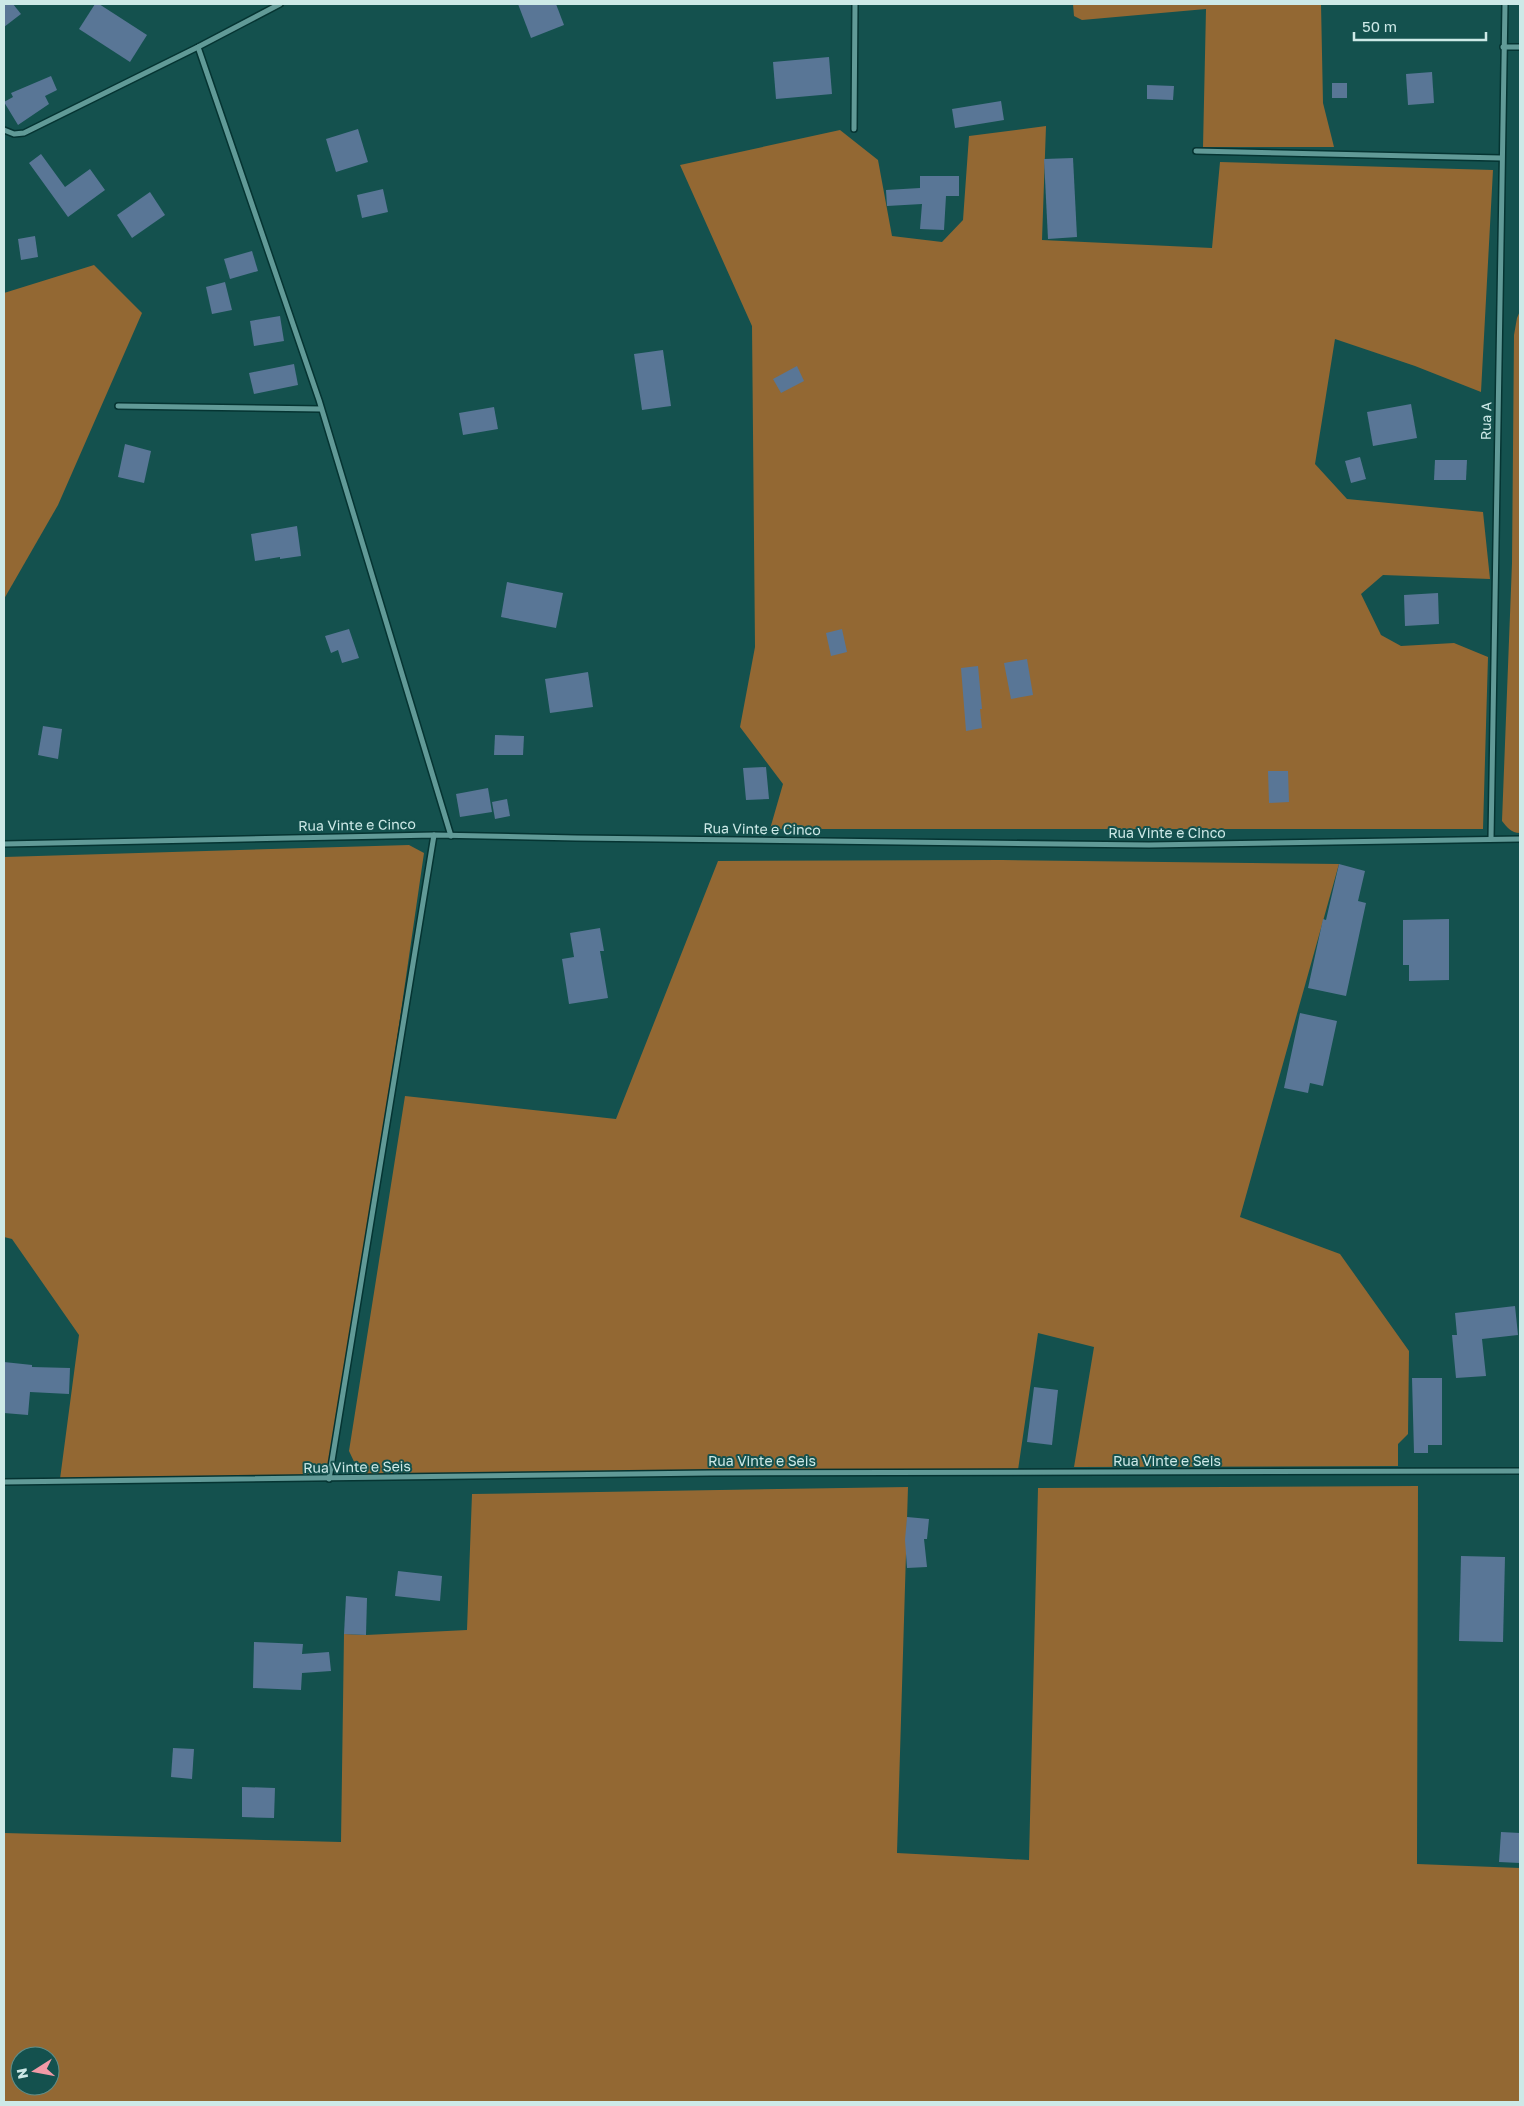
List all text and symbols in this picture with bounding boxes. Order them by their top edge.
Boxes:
scale bar [1354,10,1486,42]
text: 50 m [1362,17,1397,35]
street label: Rua A [1477,401,1494,440]
street label: Rua Vinte e Cinco [298,815,416,834]
street label: Rua Vinte e Cinco [703,819,821,838]
street label: Rua Vinte e Cinco [1108,824,1226,841]
street label: Rua Vinte e Seis [708,1452,816,1469]
street label: Rua Vinte e Seis [1113,1452,1221,1469]
street label: Rua Vinte e Seis [303,1457,411,1476]
north arrow [10,2046,60,2096]
text: N [12,2067,31,2080]

